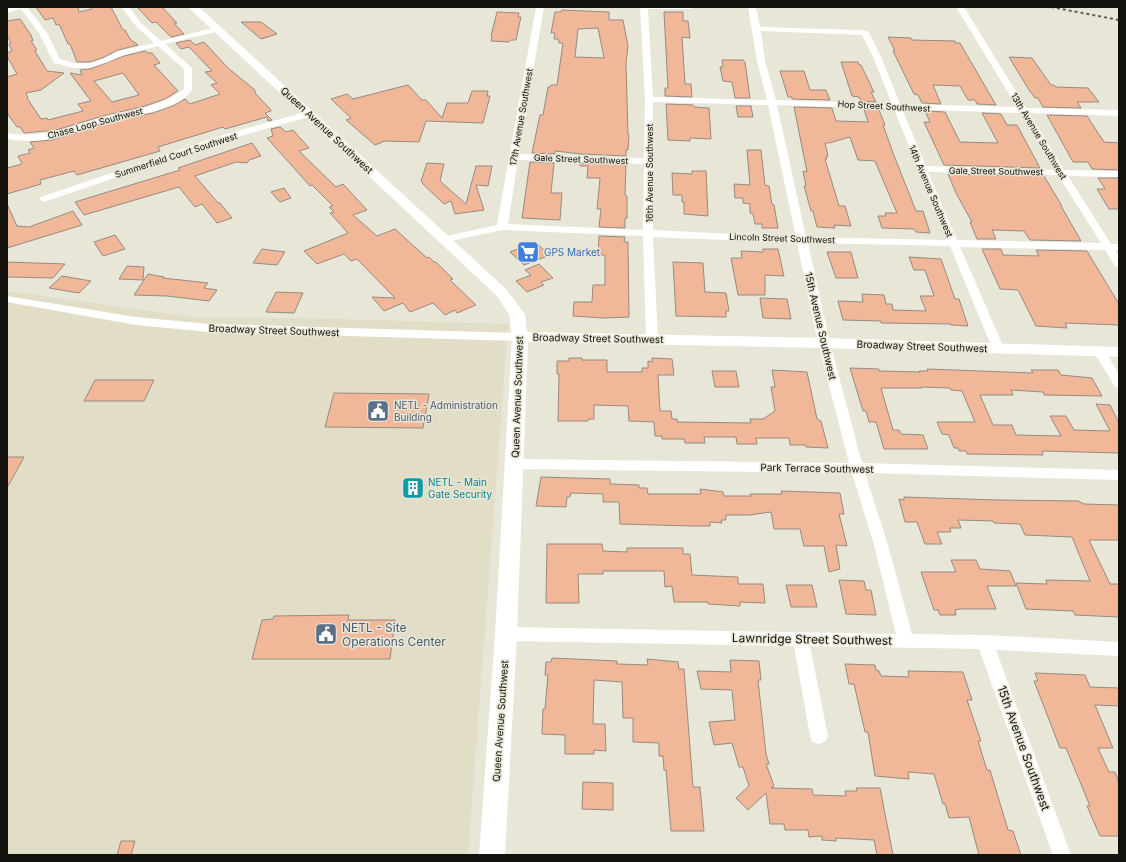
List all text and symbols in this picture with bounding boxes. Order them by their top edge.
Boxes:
street label: 17th Avenue Southwest [507,67,535,167]
street label: Queen Avenue Southwest [278,84,376,176]
street label: 13th Avenue Southwest [1009,91,1069,181]
street label: Hop Street Southwest [837,98,931,114]
street label: Chase Loop Southwest [46,105,144,141]
street label: 16th Avenue Southwest [644,123,655,223]
street label: Summerfield Court Southwest [114,130,239,180]
street label: 14th Avenue Southwest [907,143,955,239]
street label: Gale Street Southwest [534,152,628,166]
street label: Gale Street Southwest [949,165,1043,177]
street label: Lincoln Street Southwest [729,231,835,245]
supermarket icon: GPS Market [515,239,541,265]
place label: GPS Market [544,246,601,258]
street label: 15th Avenue Southwest [803,271,839,382]
street label: Broadway Street Southwest [208,322,340,338]
street label: Broadway Street Southwest [532,331,664,345]
street label: Queen Avenue Southwest [509,335,525,458]
street label: Broadway Street Southwest [856,338,988,354]
public building icon: NETL - Administration Building [365,398,391,424]
place label: NETL - Administration Building [394,399,498,423]
street label: Park Terrace Southwest [760,461,874,475]
building icon: NETL - Main Gate Security [400,475,426,501]
place label: NETL - Main Gate Security [428,476,493,500]
place label: NETL - Site Operations Center [342,620,446,649]
public building icon: NETL - Site Operations Center [313,621,339,647]
street label: Lawnridge Street Southwest [732,630,892,648]
street label: Queen Avenue Southwest [490,659,510,782]
street label: 15th Avenue Southwest [994,683,1054,813]

